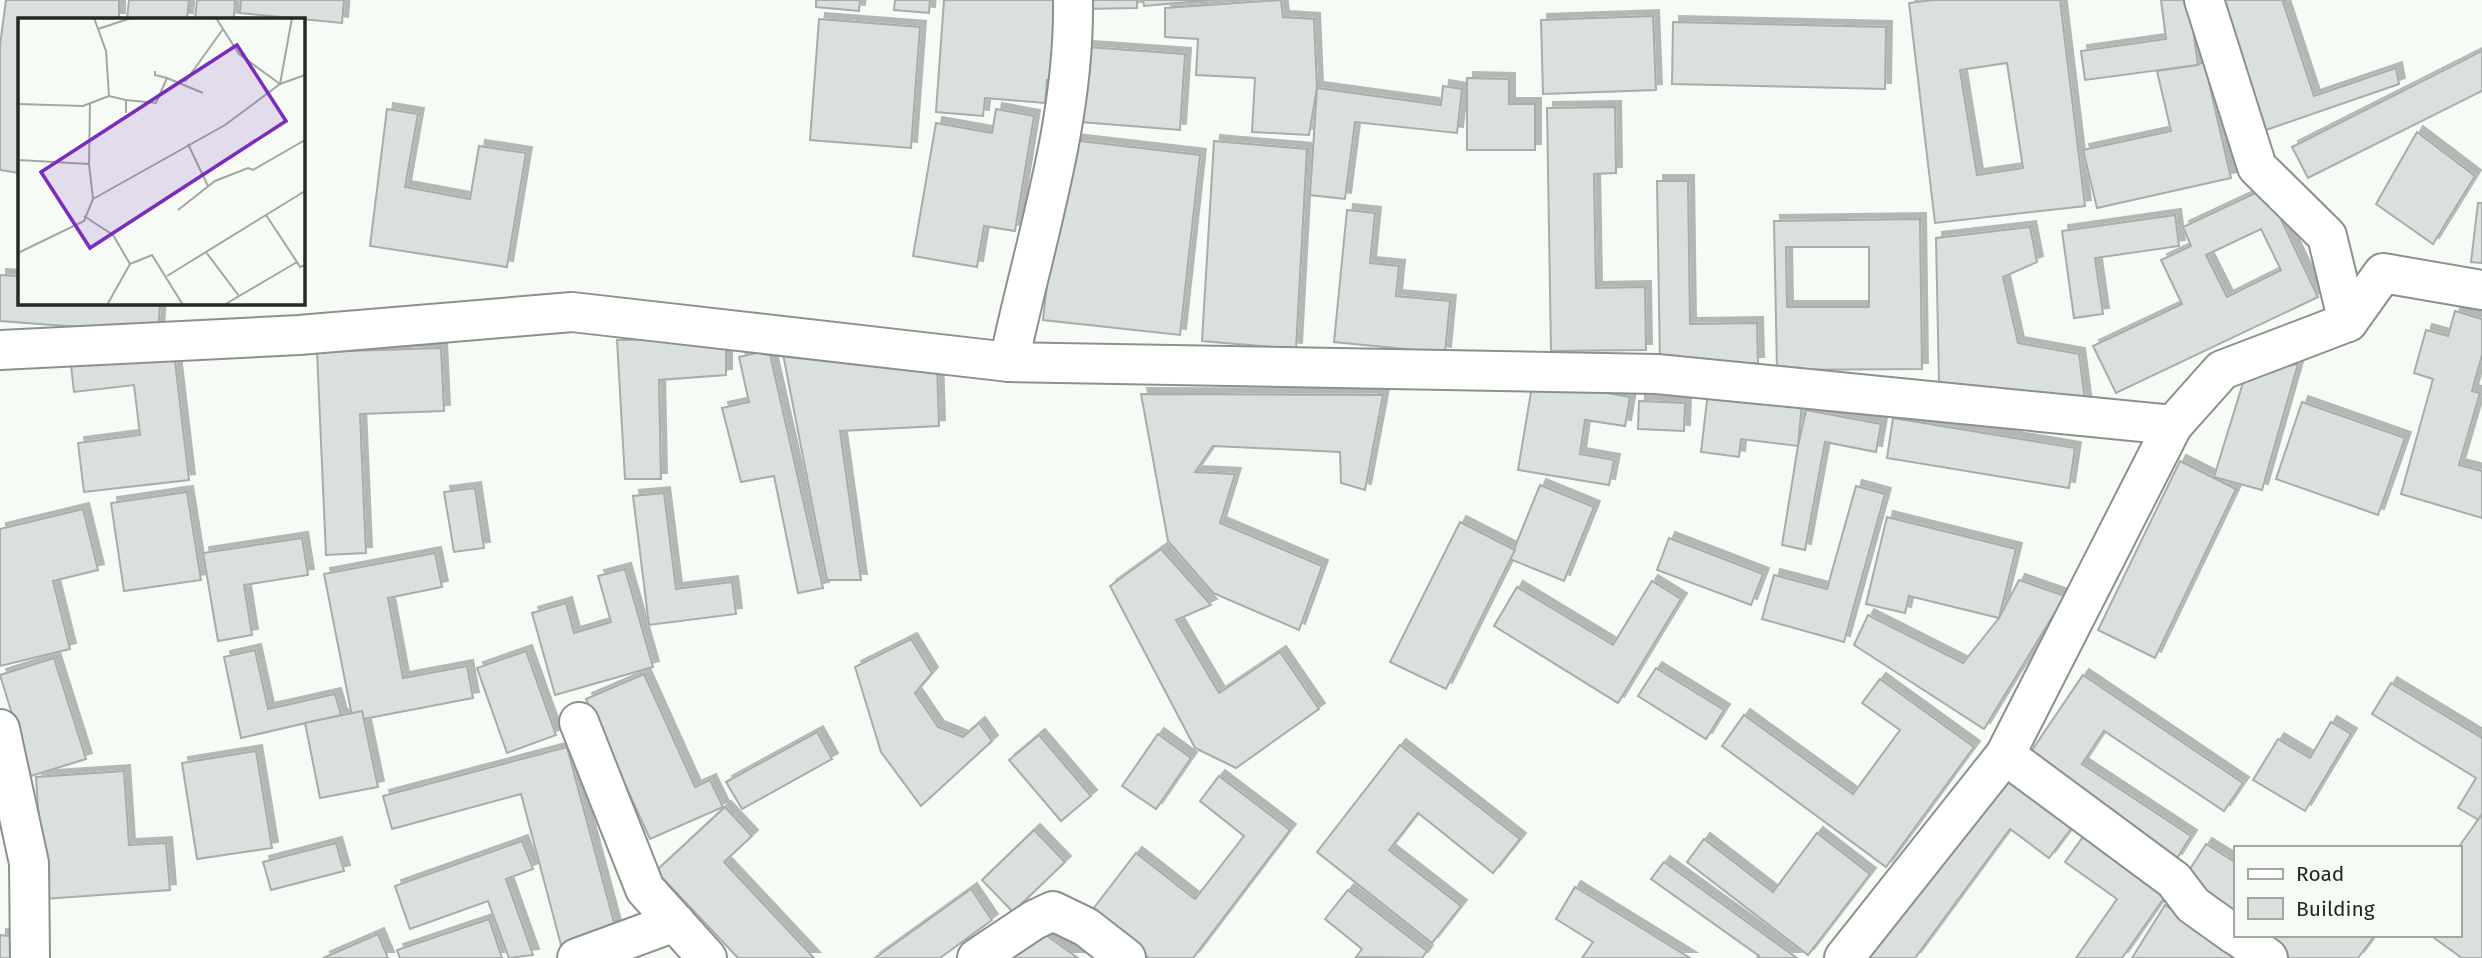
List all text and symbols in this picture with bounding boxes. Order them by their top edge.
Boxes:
inset map [18,18,304,304]
legend [2234,846,2461,937]
text: Road [2296,861,2344,887]
text: Building [2296,896,2375,922]

